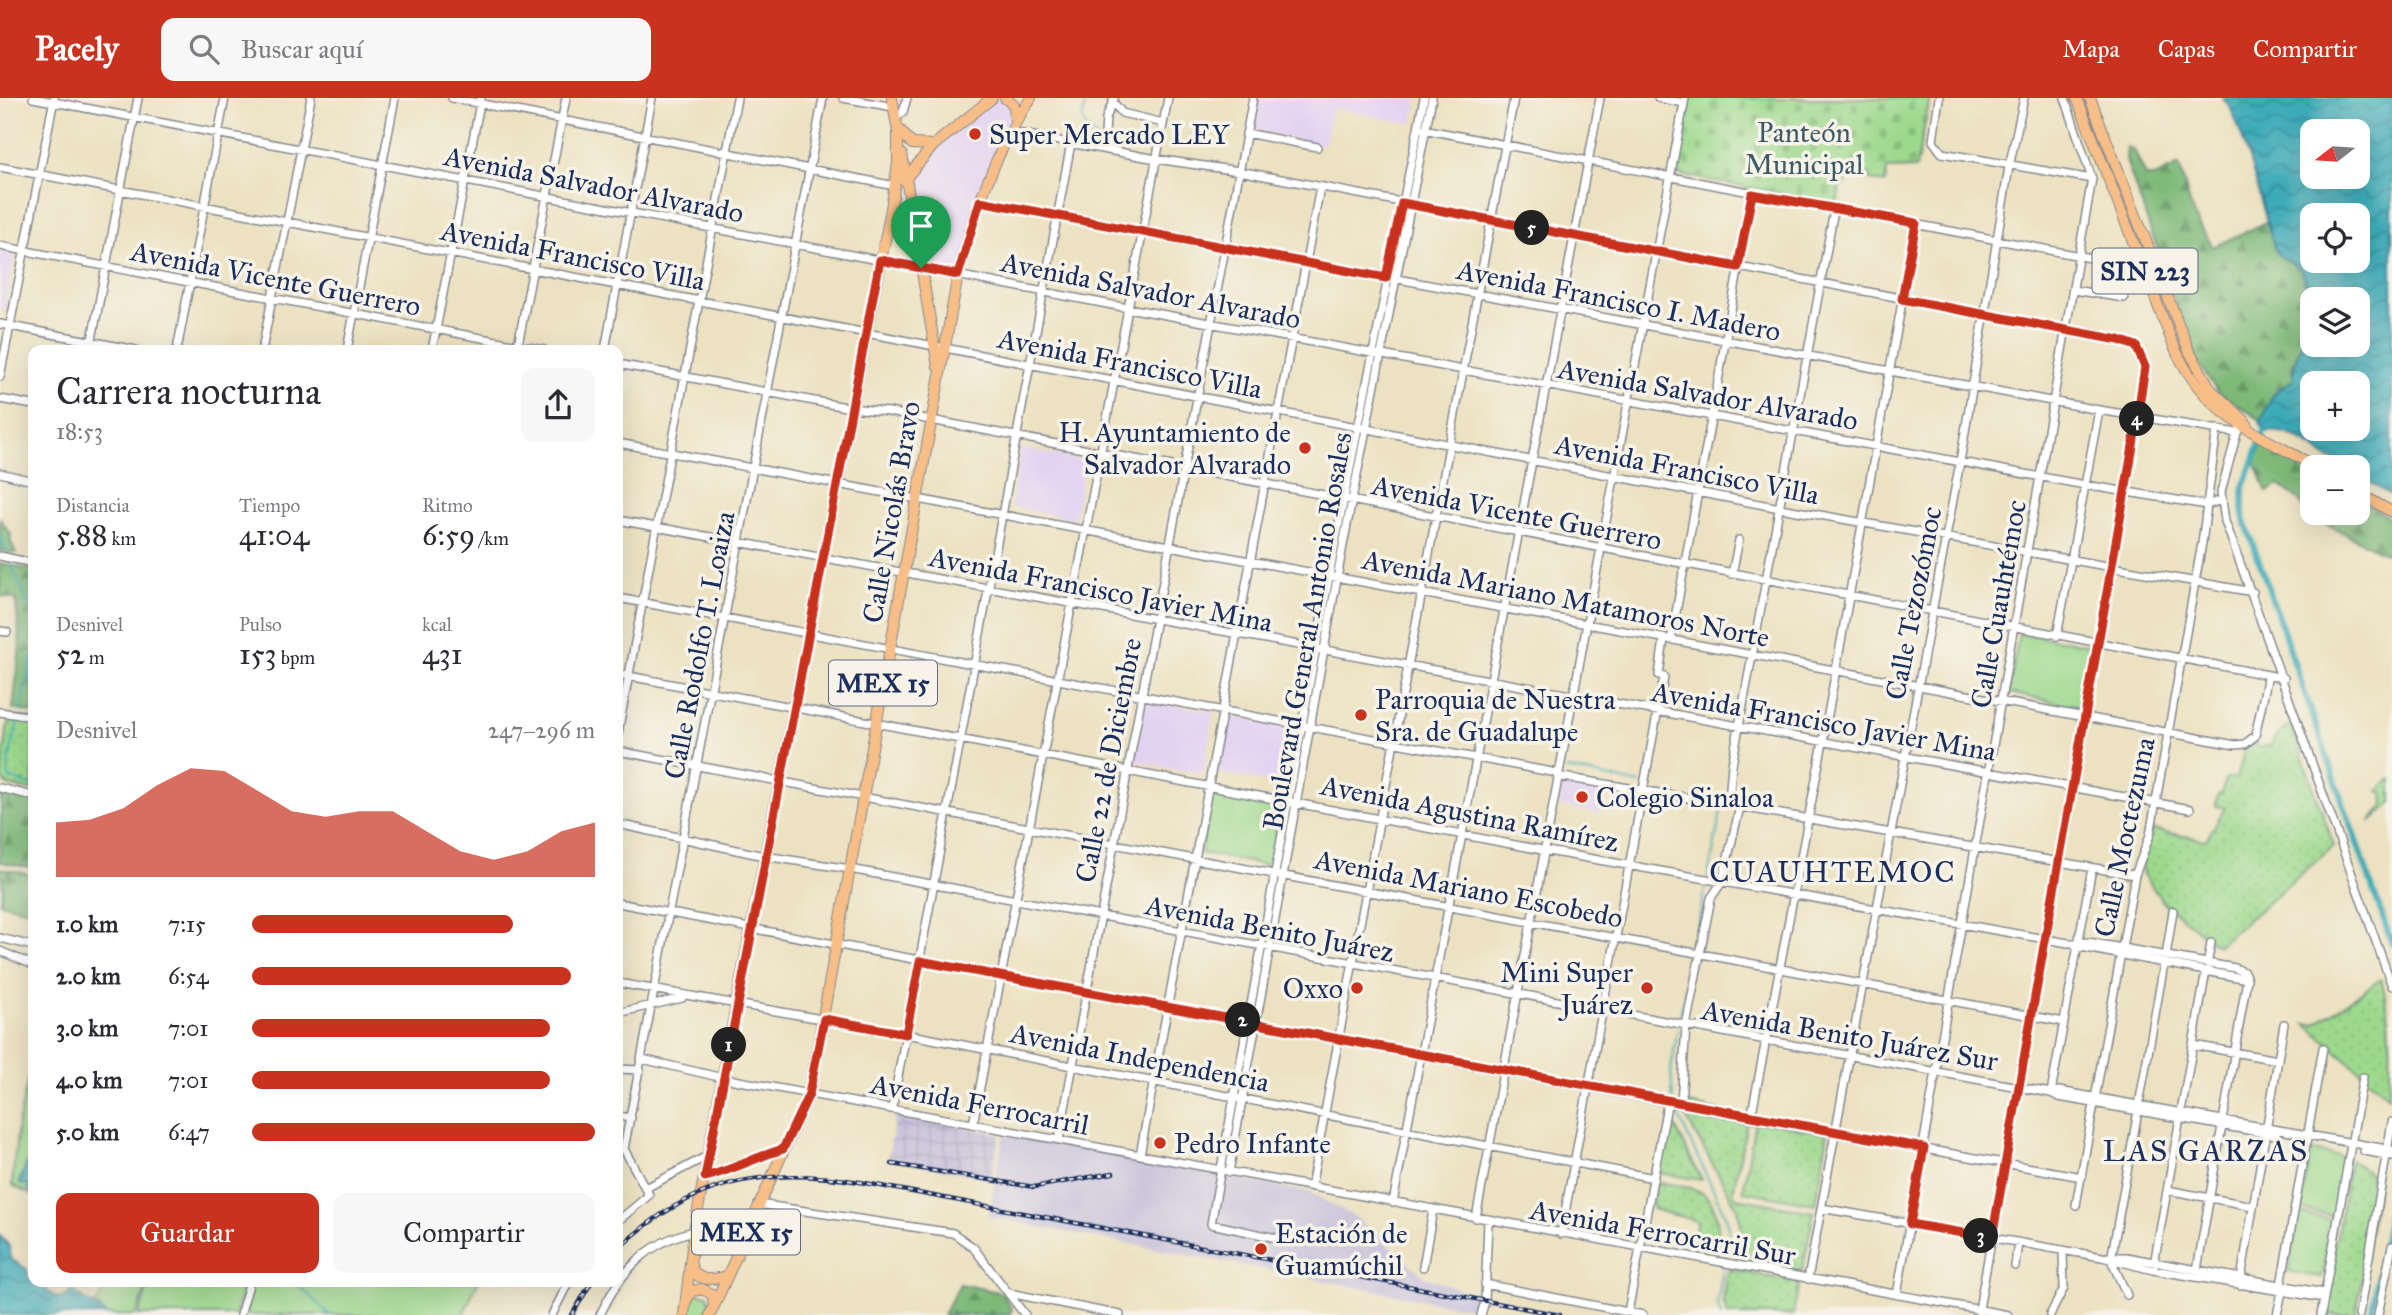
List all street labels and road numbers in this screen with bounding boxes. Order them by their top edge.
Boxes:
street label: Avenida Salvador Alvarado [440,138,747,231]
street label: Avenida Francisco Villa [437,213,708,298]
street label: Avenida Vicente Guerrero [127,233,424,324]
street label: Avenida Salvador Alvarado [997,244,1304,337]
road number: SIN 223 [2092,248,2198,294]
street label: Avenida Francisco I. Madero [1453,252,1784,349]
street label: Avenida Francisco Villa [994,321,1265,406]
street label: Avenida Salvador Alvarado [1554,351,1861,438]
street label: Calle Nicolás Bravo [855,398,928,626]
street label: Avenida Francisco Villa [1551,427,1822,512]
street label: Boulevard General Antonio Rosales [1255,429,1360,833]
street label: Avenida Vicente Guerrero [1368,467,1665,558]
street label: Calle Cuauhtémoc [1963,497,2034,711]
street label: Calle Tezozómoc [1878,503,1949,703]
street label: Calle Rodolfo T. Loaiza [656,508,743,782]
street label: Avenida Francisco Javier Mina [925,539,1276,640]
street label: Avenida Mariano Matamoros Norte [1358,542,1772,655]
street label: Calle 22 de Diciembre [1068,635,1149,885]
road number: MEX 15 [829,660,937,706]
street label: Avenida Francisco Javier Mina [1648,674,1999,769]
street label: Calle Moctezuma [2086,734,2163,940]
street label: Avenida Agustina Ramírez [1317,767,1622,860]
street label: Avenida Mariano Escobedo [1311,841,1626,936]
street label: Avenida Benito Juárez [1142,887,1397,970]
street label: Avenida Benito Juárez Sur [1698,992,2001,1079]
street label: Avenida Independencia [1006,1015,1273,1100]
street label: Avenida Ferrocarril [867,1066,1092,1143]
street label: Avenida Ferrocarril Sur [1526,1192,1799,1273]
road number: MEX 15 [692,1210,800,1254]

